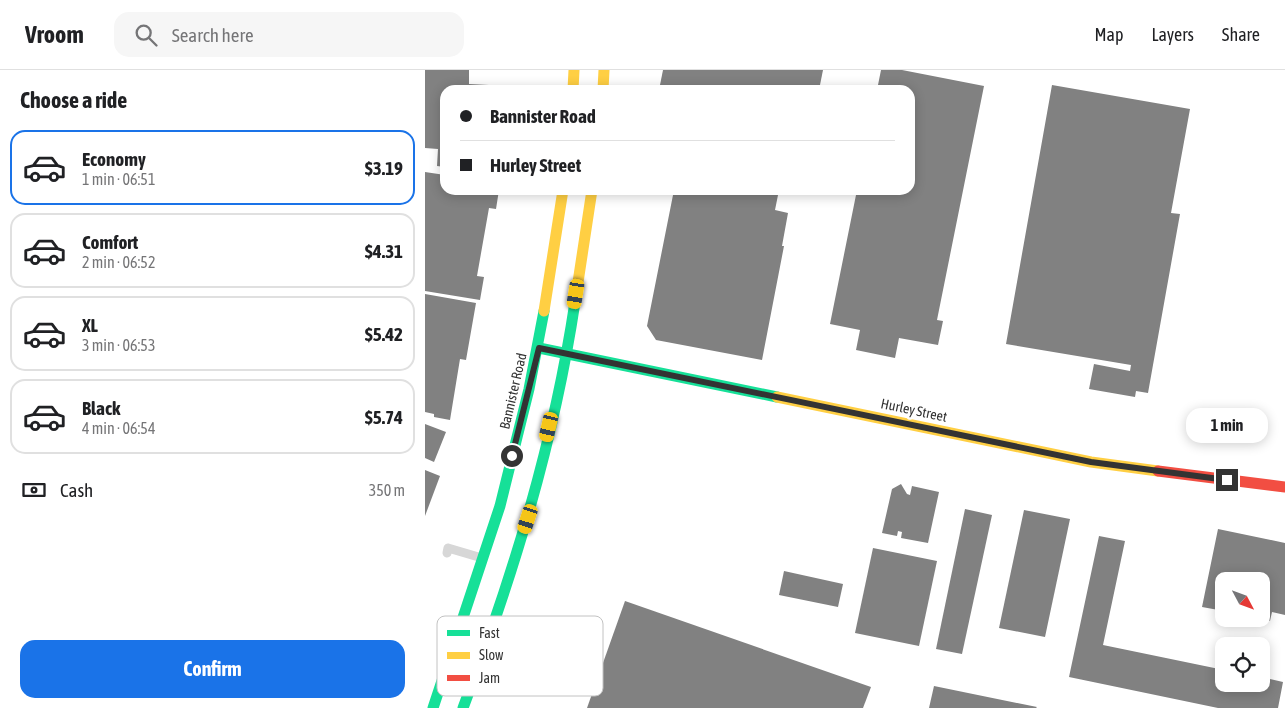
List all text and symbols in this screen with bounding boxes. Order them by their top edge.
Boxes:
search box [114,12,464,57]
text: Vroom [25,21,84,48]
icon: search [132,21,160,49]
text: Search here [172,24,254,46]
text: Map [1094,24,1123,45]
text: Layers [1151,24,1194,45]
text: Share [1222,24,1260,45]
text: Choose a ride [20,87,127,113]
text: Bannister Road [490,105,596,127]
icon: car [22,145,67,190]
text: Economy [82,148,146,170]
text: Hurley Street [490,154,581,176]
text: $3.19 [365,157,403,179]
text: 1 min · 06:51 [82,170,155,188]
icon: car [22,228,67,273]
text: Comfort [82,231,138,253]
text: $4.31 [365,240,403,262]
text: 2 min · 06:52 [82,253,155,271]
car [566,278,585,310]
icon: car [22,311,67,356]
text: XL [82,314,98,336]
text: $5.42 [365,323,403,345]
text: 3 min · 06:53 [82,336,155,354]
street label: Bannister Road [496,351,530,431]
icon: car [22,394,67,439]
street label: Hurley Street [879,395,949,425]
text: Black [82,397,120,419]
text: $5.74 [365,406,403,428]
callout: 1 min [1186,408,1268,442]
car [538,411,559,443]
text: 1 min [1211,416,1243,434]
text: 4 min · 06:54 [82,419,155,437]
route start [501,445,523,467]
route end [1216,469,1238,491]
icon: cash [20,476,48,504]
text: Cash [60,479,93,501]
text: 350 m [369,481,405,499]
car [516,502,539,536]
north arrow [1215,572,1270,628]
map controls [1215,572,1270,692]
legend [437,616,603,696]
text: Fast [479,625,500,641]
button: locate [1215,637,1270,692]
button: Confirm [20,640,405,698]
text: Slow [479,647,504,663]
text: Jam [479,670,500,686]

